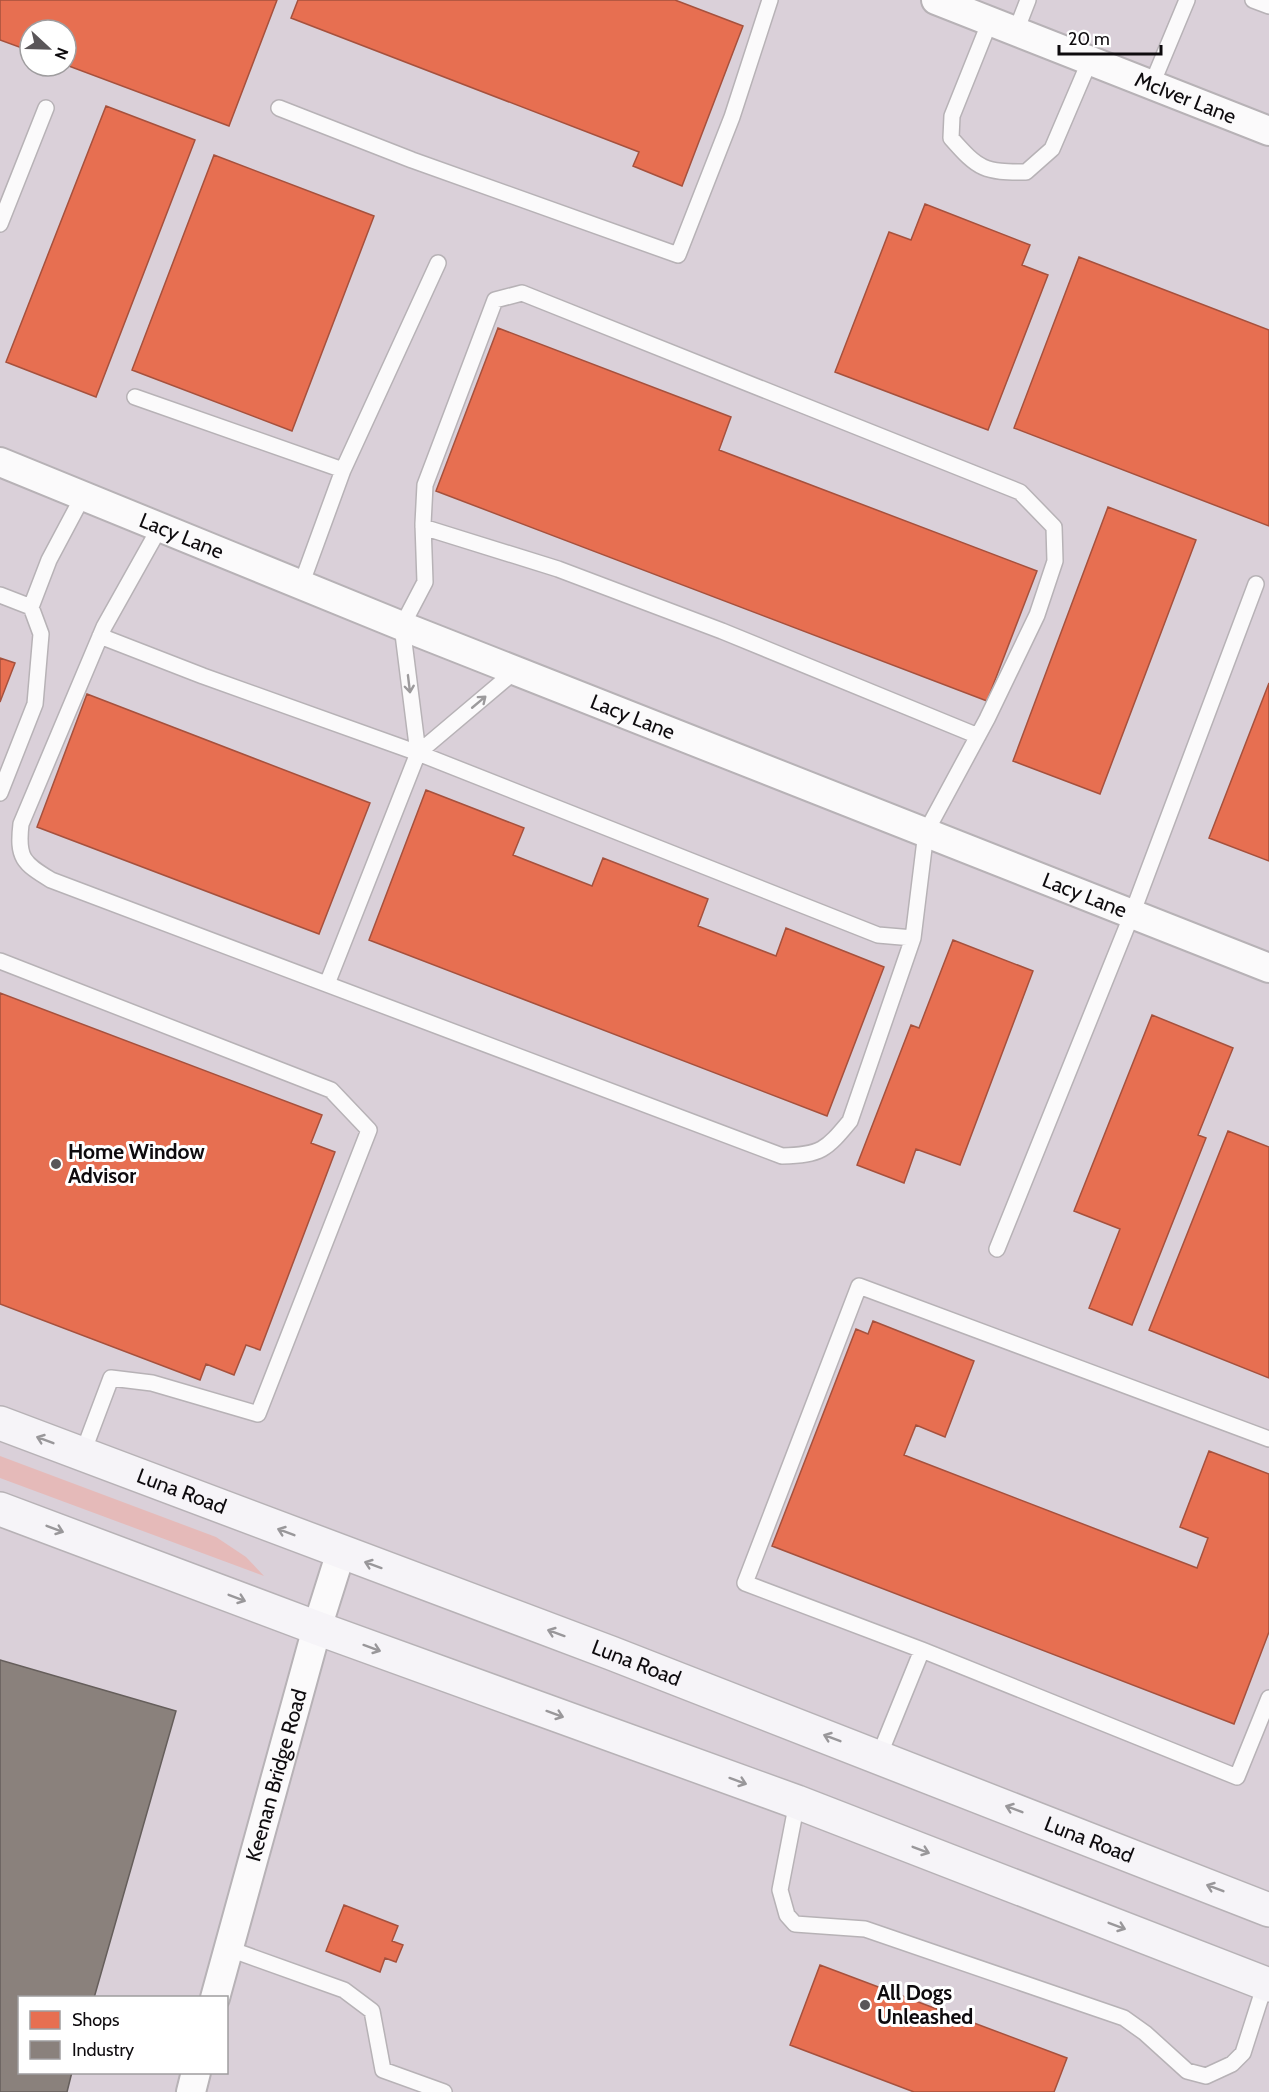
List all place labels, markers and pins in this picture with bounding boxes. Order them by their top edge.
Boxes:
place label: Home Window Advisor [68,1139,205,1188]
marker: Home Window Advisor [49,1157,63,1171]
place label: All Dogs Unleashed [877,1980,973,2029]
marker: All Dogs Unleashed [858,1998,872,2012]

